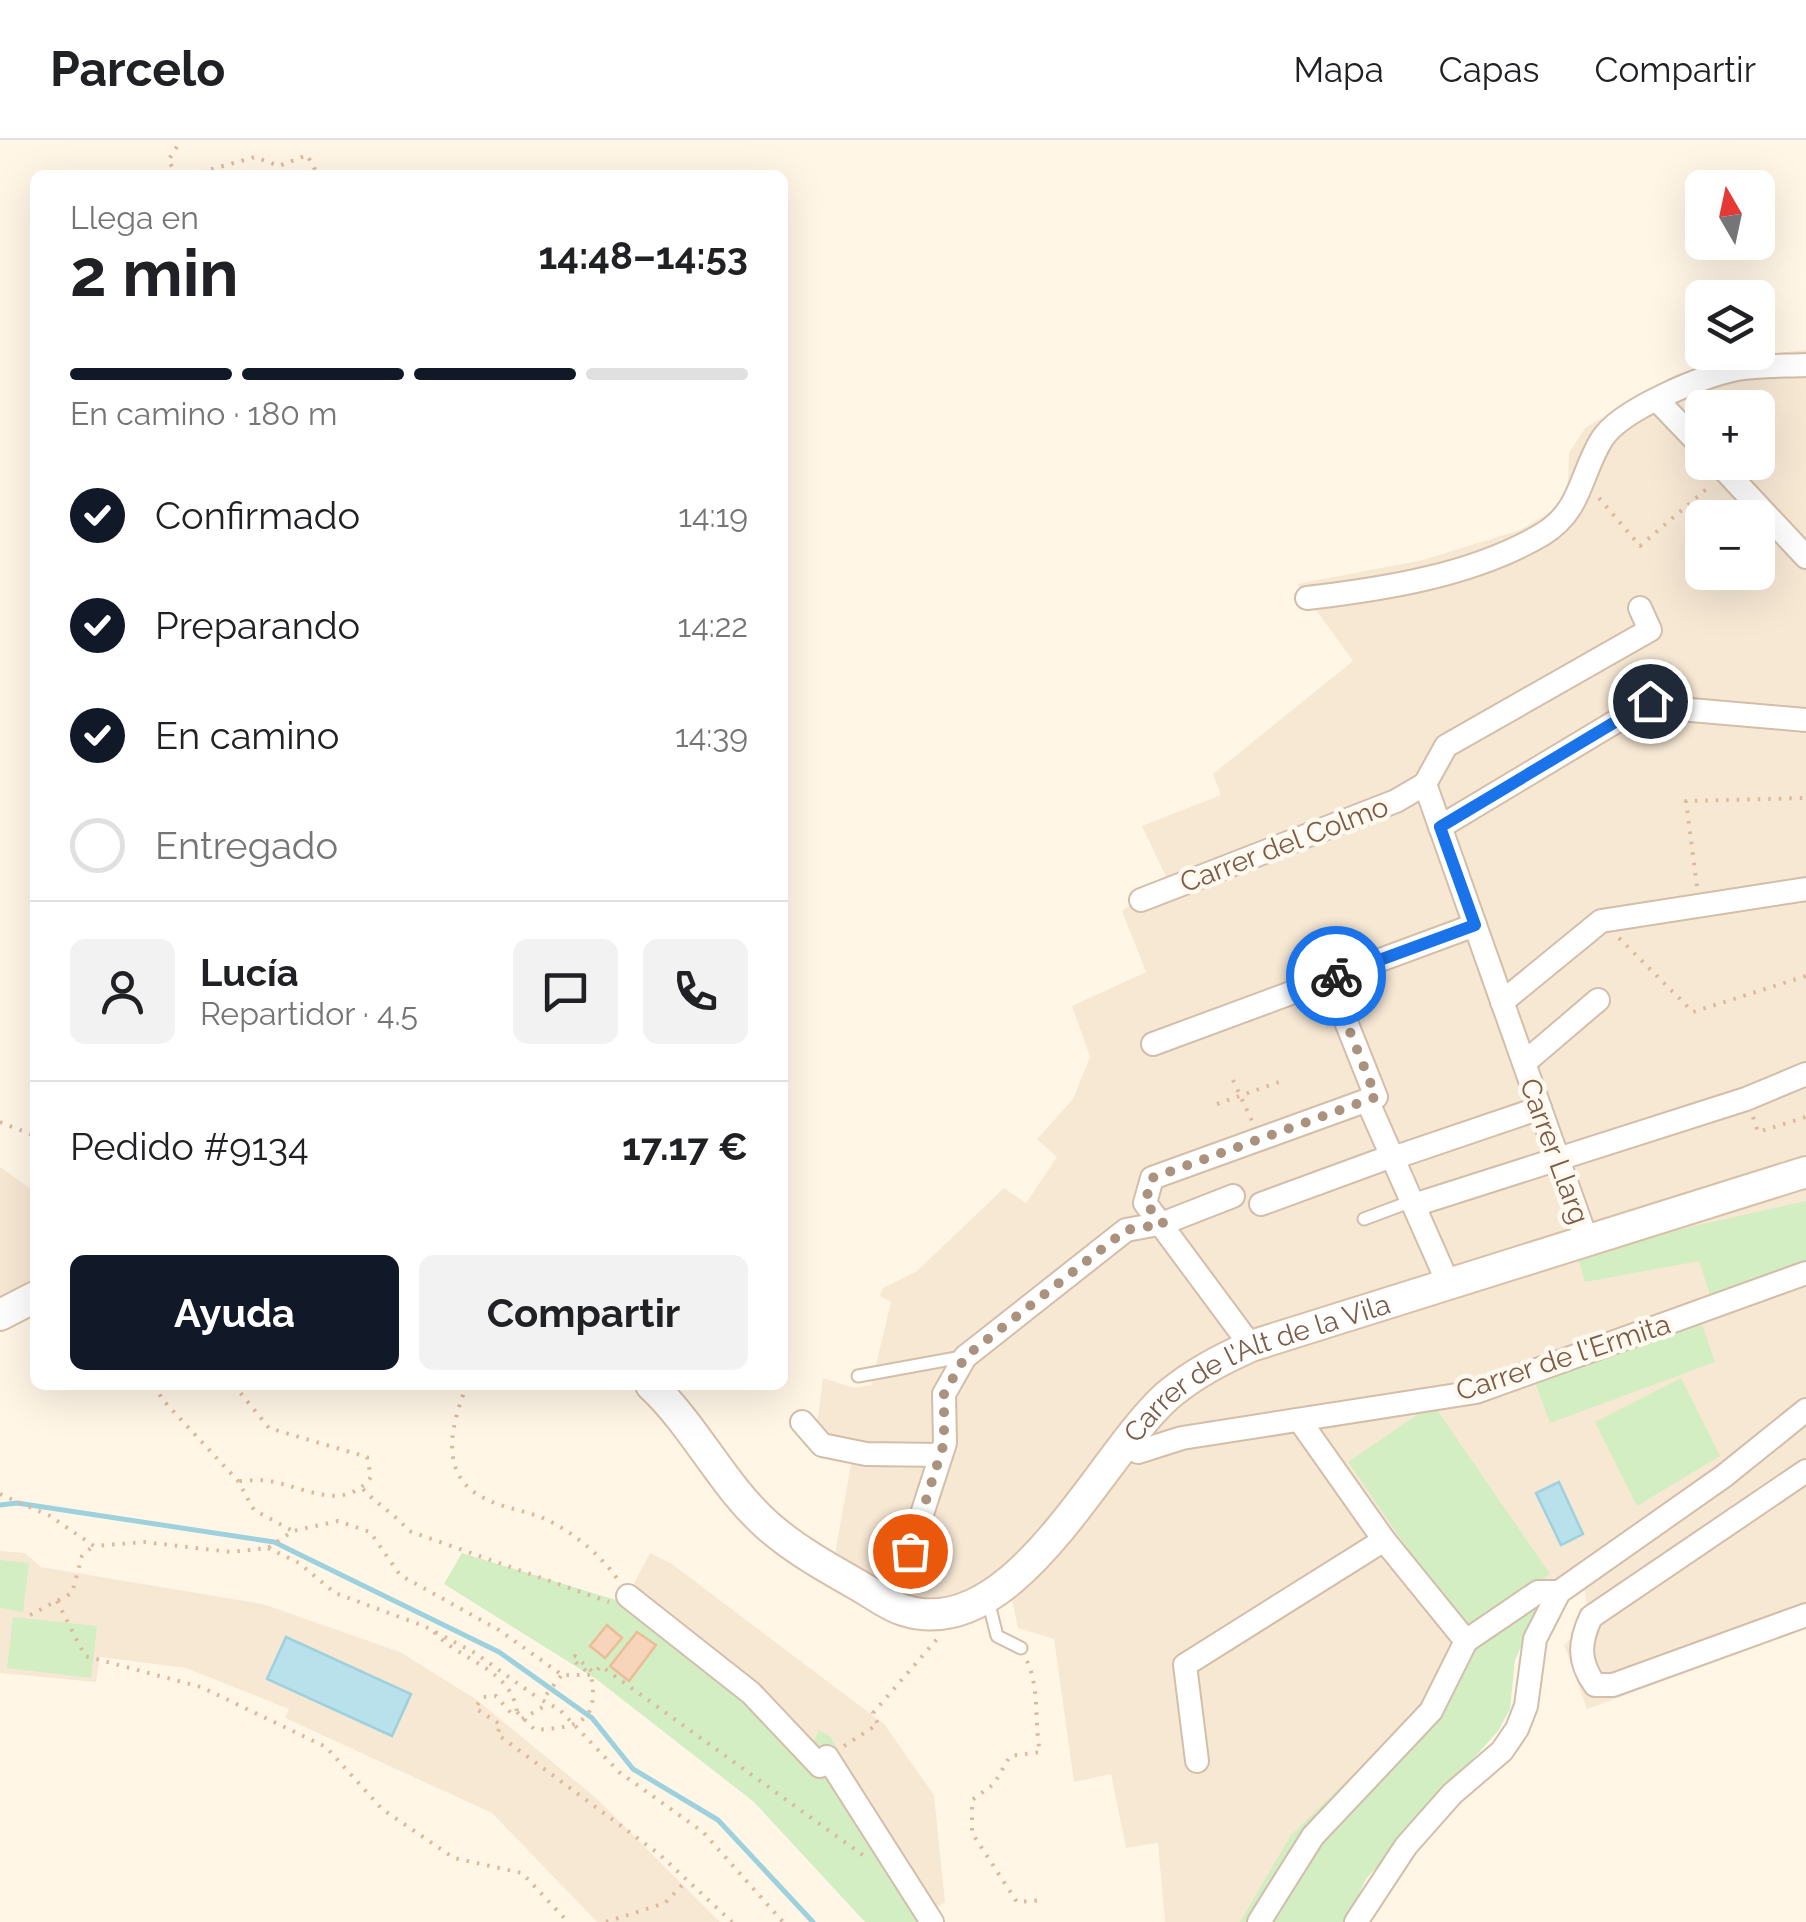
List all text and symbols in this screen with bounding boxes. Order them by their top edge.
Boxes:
text: Parcelo [50,41,225,97]
text: Mapa [1293,49,1384,90]
text: Capas [1439,49,1539,90]
text: Compartir [1594,49,1756,90]
north arrow [1685,170,1775,260]
map controls [1685,170,1775,590]
text: Llega en [70,199,199,236]
text: 14:48–14:53 [538,233,748,278]
text: 2 min [70,235,239,311]
button: layers [1685,280,1775,370]
button: + [1685,390,1775,480]
text: En camino · 180 m [70,395,337,432]
icon: check [70,488,125,543]
text: Confirmado [155,493,360,538]
text: 14:19 [678,497,748,534]
button: − [1685,500,1775,590]
icon: check [70,598,125,653]
text: Preparando [155,603,360,648]
text: 14:22 [677,607,748,644]
pin [1608,659,1693,744]
icon: home [1623,674,1678,729]
icon: check [70,708,125,763]
text: En camino [155,713,339,758]
text: 14:39 [675,717,748,754]
street label: Carrer del Colmo [1176,790,1393,899]
text: Entregado [155,823,338,868]
courier [1286,926,1386,1026]
button: person [70,939,175,1044]
button: chat [513,939,618,1044]
button: phone [643,939,748,1044]
icon: bike [1309,949,1364,1004]
text: Lucía [200,950,299,995]
text: Repartidor · 4.5 [200,995,418,1032]
street label: Carrer Llarg [1513,1074,1596,1228]
text: Pedido #9134 [70,1124,309,1169]
text: 17.17 € [622,1124,748,1169]
button: Ayuda [70,1255,399,1370]
button: Compartir [419,1255,748,1370]
street label: Carrer de l'Alt de la Vila [1117,1287,1394,1449]
street label: Carrer de l'Ermita [1452,1307,1674,1408]
pin [868,1509,953,1594]
icon: bag [883,1524,938,1579]

